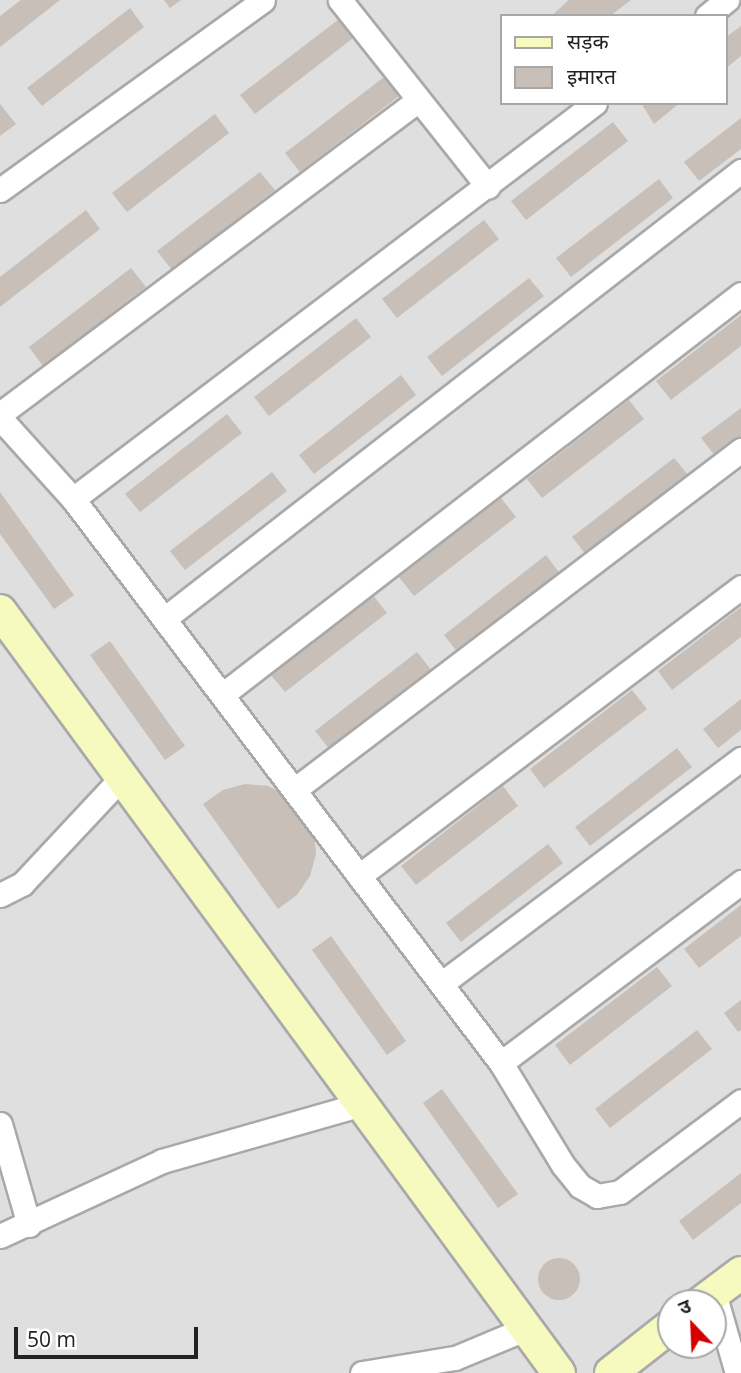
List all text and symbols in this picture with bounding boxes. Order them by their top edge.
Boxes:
legend [500,14,727,105]
text: सड़क [567,27,609,55]
text: इमारत [567,62,616,90]
north arrow [657,1289,727,1359]
text: उ [674,1292,695,1321]
scale bar [18,1314,201,1358]
text: 50 m [27,1325,76,1353]

